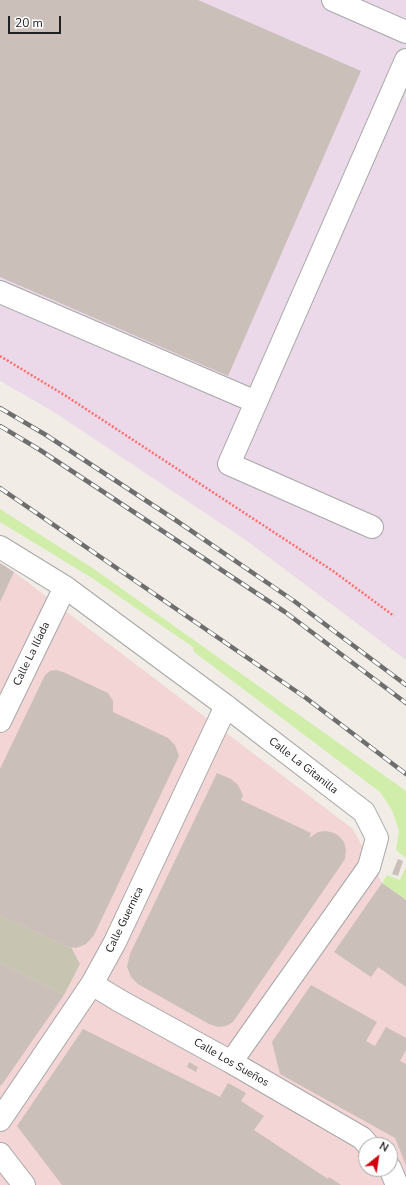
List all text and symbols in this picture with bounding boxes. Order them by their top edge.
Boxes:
scale bar [10,8,63,34]
text: 20 m [15,15,43,31]
street label: Calle La Ilíada [11,620,53,688]
street label: Calle La Gitanilla [266,735,340,797]
street label: Calle Guernica [103,885,147,955]
street label: Calle Los Sueños [191,1036,271,1090]
north arrow [358,1137,398,1177]
text: N [376,1138,391,1156]

